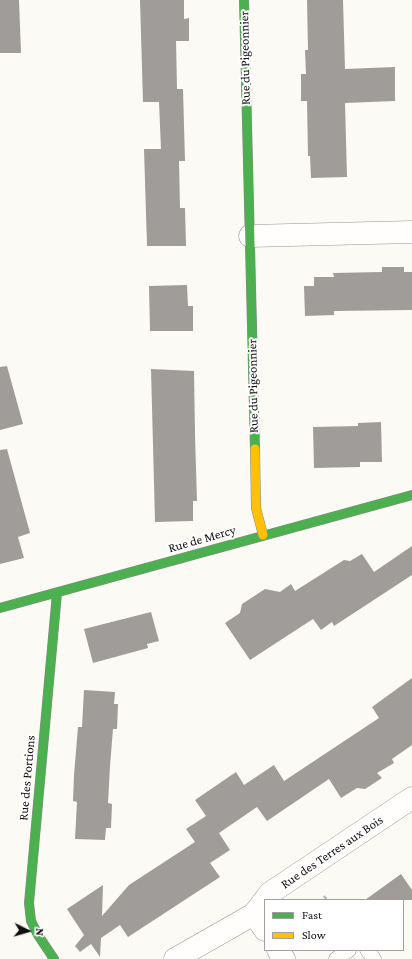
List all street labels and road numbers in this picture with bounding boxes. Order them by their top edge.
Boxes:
street label: Rue du Pigeonnier [236,11,254,105]
street label: Rue du Pigeonnier [244,339,262,433]
street label: Rue de Mercy [167,522,237,556]
street label: Rue des Portions [15,735,39,821]
street label: Rue des Terres aux Bois [278,812,386,892]

